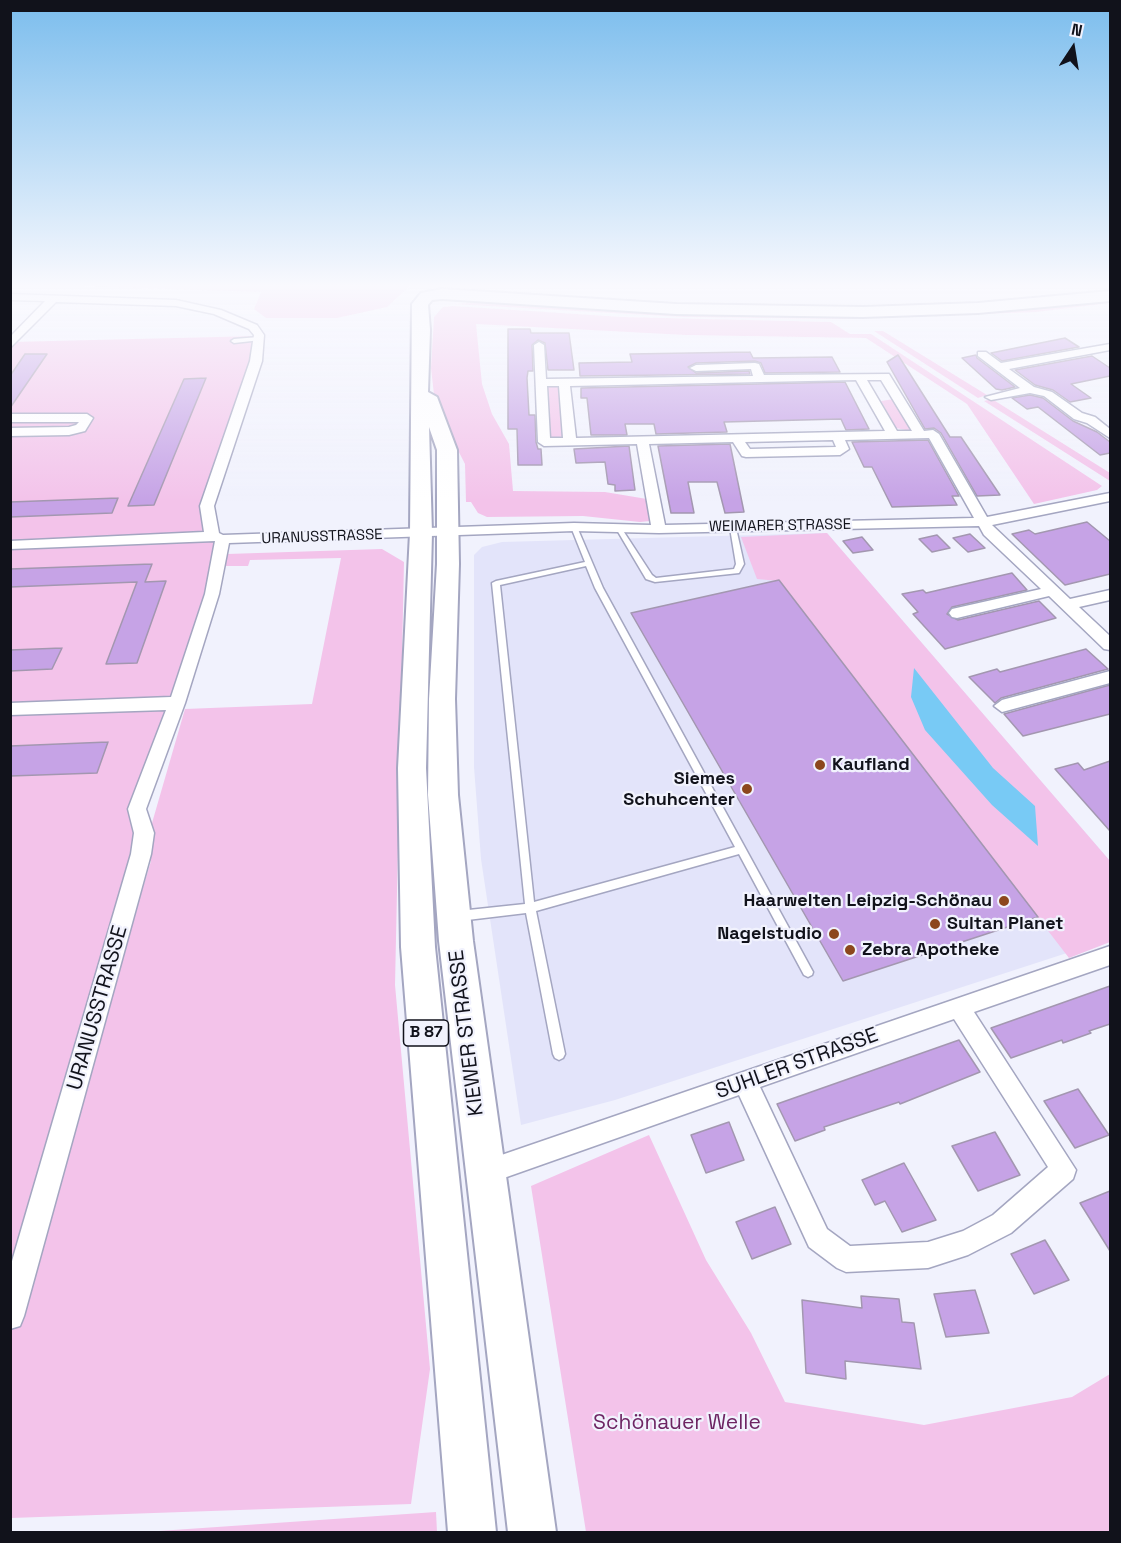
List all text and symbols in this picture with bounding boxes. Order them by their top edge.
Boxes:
north arrow [1043,18,1103,78]
text: N [1069,19,1084,41]
street label: WEIMARER STRASSE [709,516,851,536]
street label: URANUSSTRASSE [261,526,383,548]
place label: Kaufland [832,754,910,776]
marker: Kaufland [813,758,827,772]
place label: Siemes Schuhcenter [623,768,735,810]
marker: Siemes Schuhcenter [740,782,754,796]
place label: Haarwelten Leipzig-Schönau [744,890,992,912]
marker: Haarwelten Leipzig-Schönau [997,894,1011,908]
place label: Sultan Planet [947,913,1064,935]
marker: Sultan Planet [928,917,942,931]
street label: URANUSSTRASSE [62,923,134,1093]
place label: Nagelstudio [717,923,822,945]
marker: Nagelstudio [827,927,841,941]
place label: Zebra Apotheke [862,939,999,961]
marker: Zebra Apotheke [843,943,857,957]
street label: KIEWER STRASSE [444,948,490,1118]
road number: B 87 [404,1020,448,1046]
street label: SUHLER STRASSE [712,1023,882,1105]
park label: Schönauer Welle [593,1410,761,1436]

